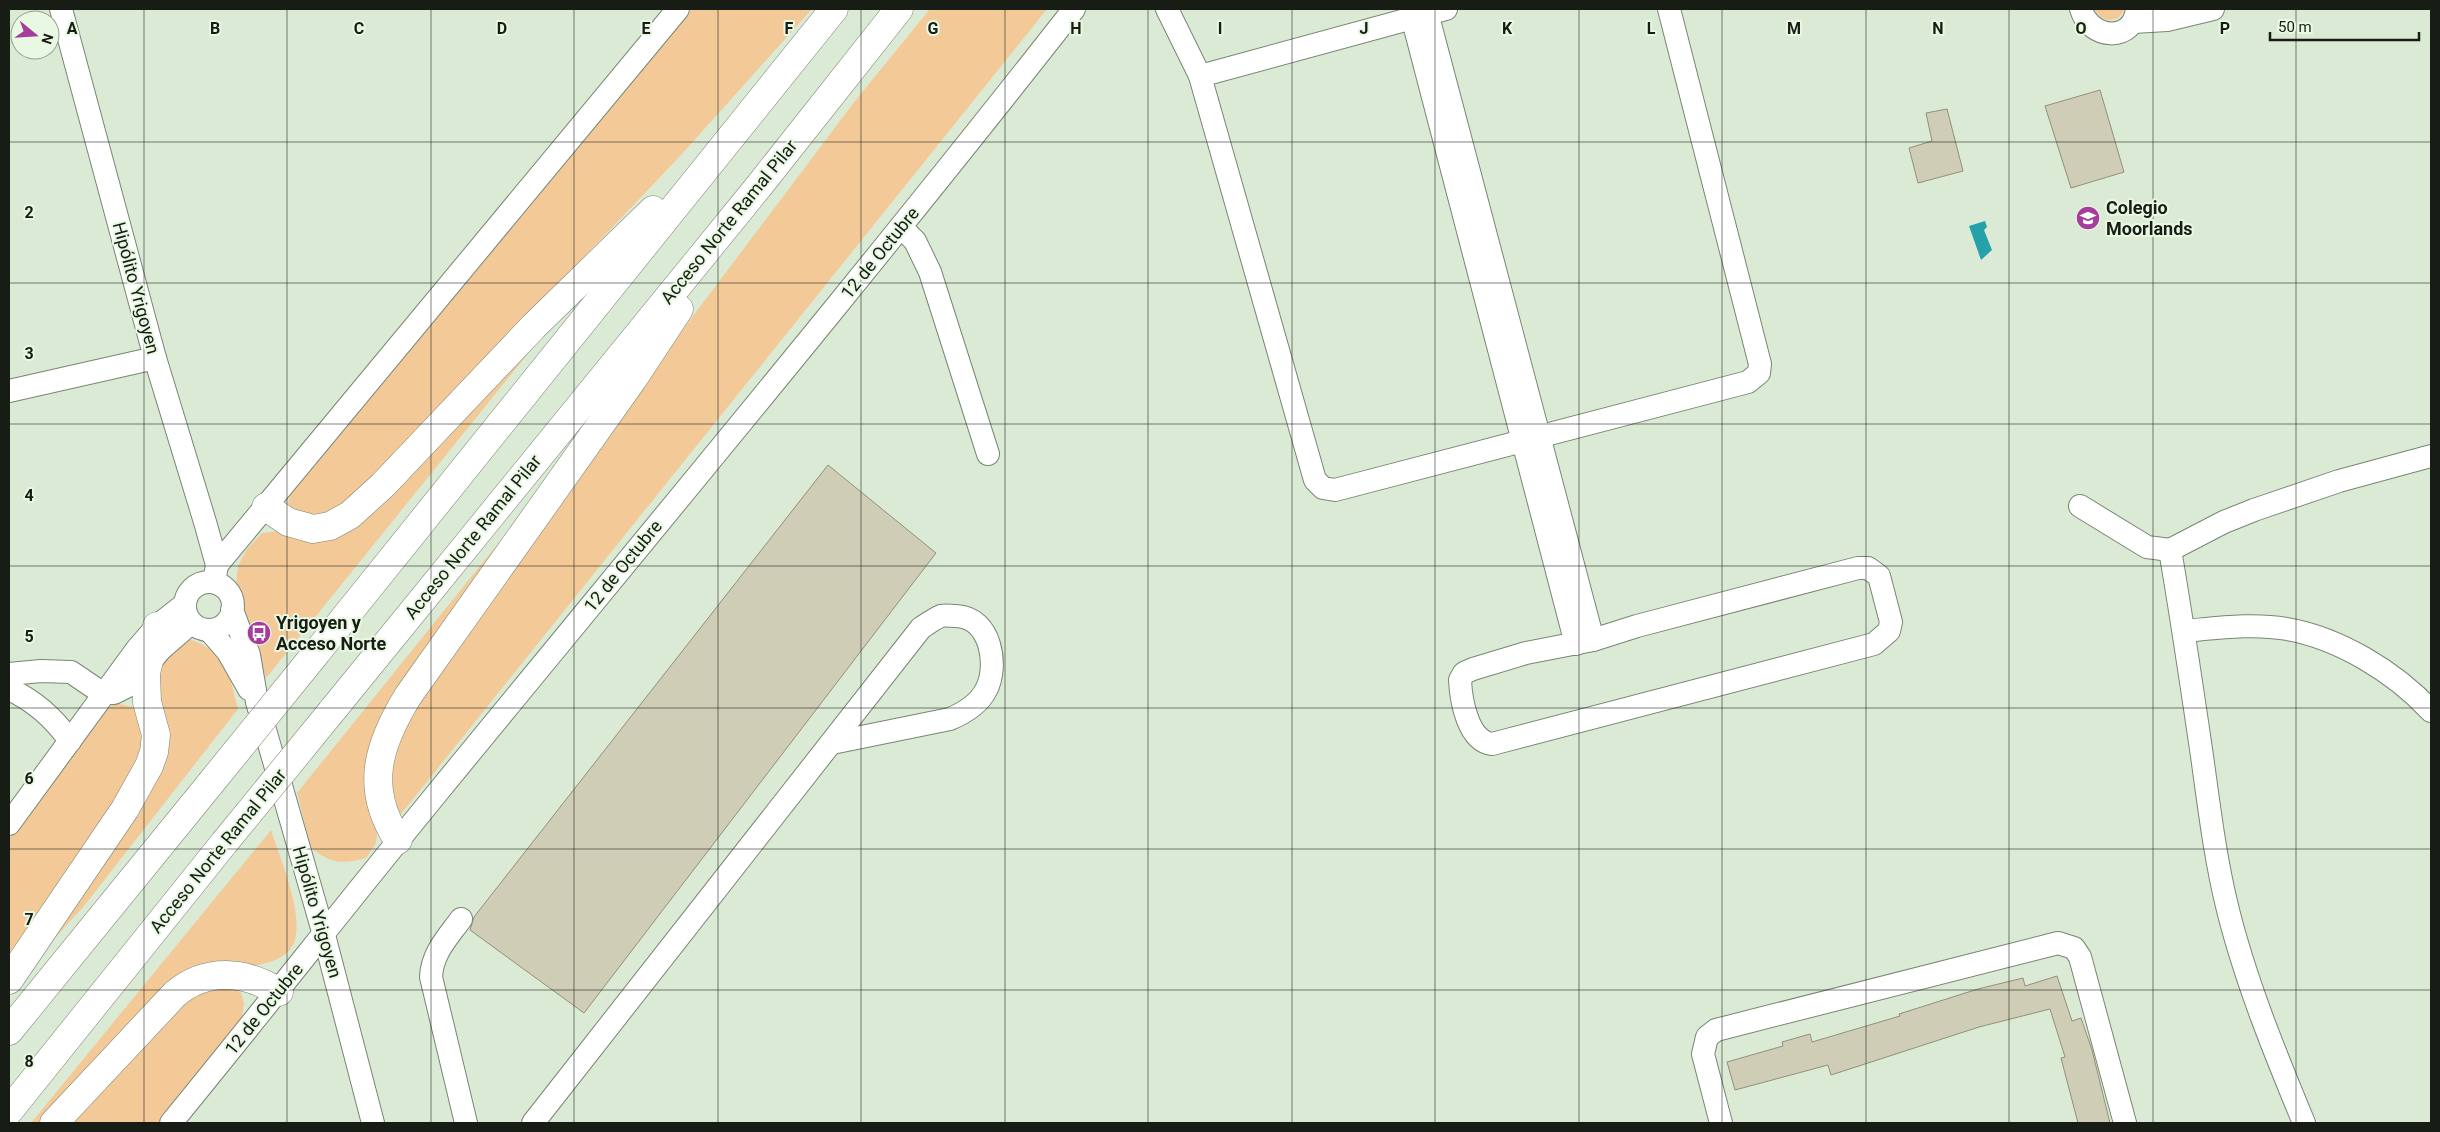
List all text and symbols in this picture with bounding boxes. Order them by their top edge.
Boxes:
north arrow [10,10,60,60]
scale bar [2270,10,2419,42]
text: 50 m [2278,18,2312,36]
text: A [67,19,78,38]
text: B [210,19,220,38]
text: C [354,19,364,38]
text: D [497,19,507,38]
text: E [642,19,651,38]
text: F [785,19,794,38]
text: G [928,19,939,38]
text: H [1070,19,1082,38]
text: I [1218,19,1222,38]
text: J [1360,19,1368,38]
text: K [1502,19,1513,38]
text: L [1647,19,1656,38]
text: M [1787,19,1801,38]
text: N [1932,19,1944,38]
text: O [2075,19,2087,38]
text: P [2220,19,2230,38]
text: N [38,32,57,46]
street label: Acceso Norte Ramal Pilar [656,135,801,308]
place label: Colegio Moorlands [2106,197,2193,239]
text: 2 [24,203,34,222]
street label: 12 de Octubre [836,203,923,303]
school or university icon: Colegio Moorlands [2075,205,2101,231]
street label: Hipólito Yrigoyen [109,220,164,356]
text: 3 [24,344,34,363]
street label: Acceso Norte Ramal Pilar [400,450,545,623]
text: 4 [24,486,34,505]
street label: 12 de Octubre [579,516,666,616]
place label: Yrigoyen y Acceso Norte [276,612,386,654]
bus stop icon: Yrigoyen y Acceso Norte [246,620,272,646]
text: 5 [24,627,34,646]
street label: Acceso Norte Ramal Pilar [145,764,290,937]
text: 6 [24,769,34,788]
street label: Hipólito Yrigoyen [289,844,346,980]
text: 7 [24,910,34,929]
street label: 12 de Octubre [220,959,307,1059]
text: 8 [24,1052,34,1071]

